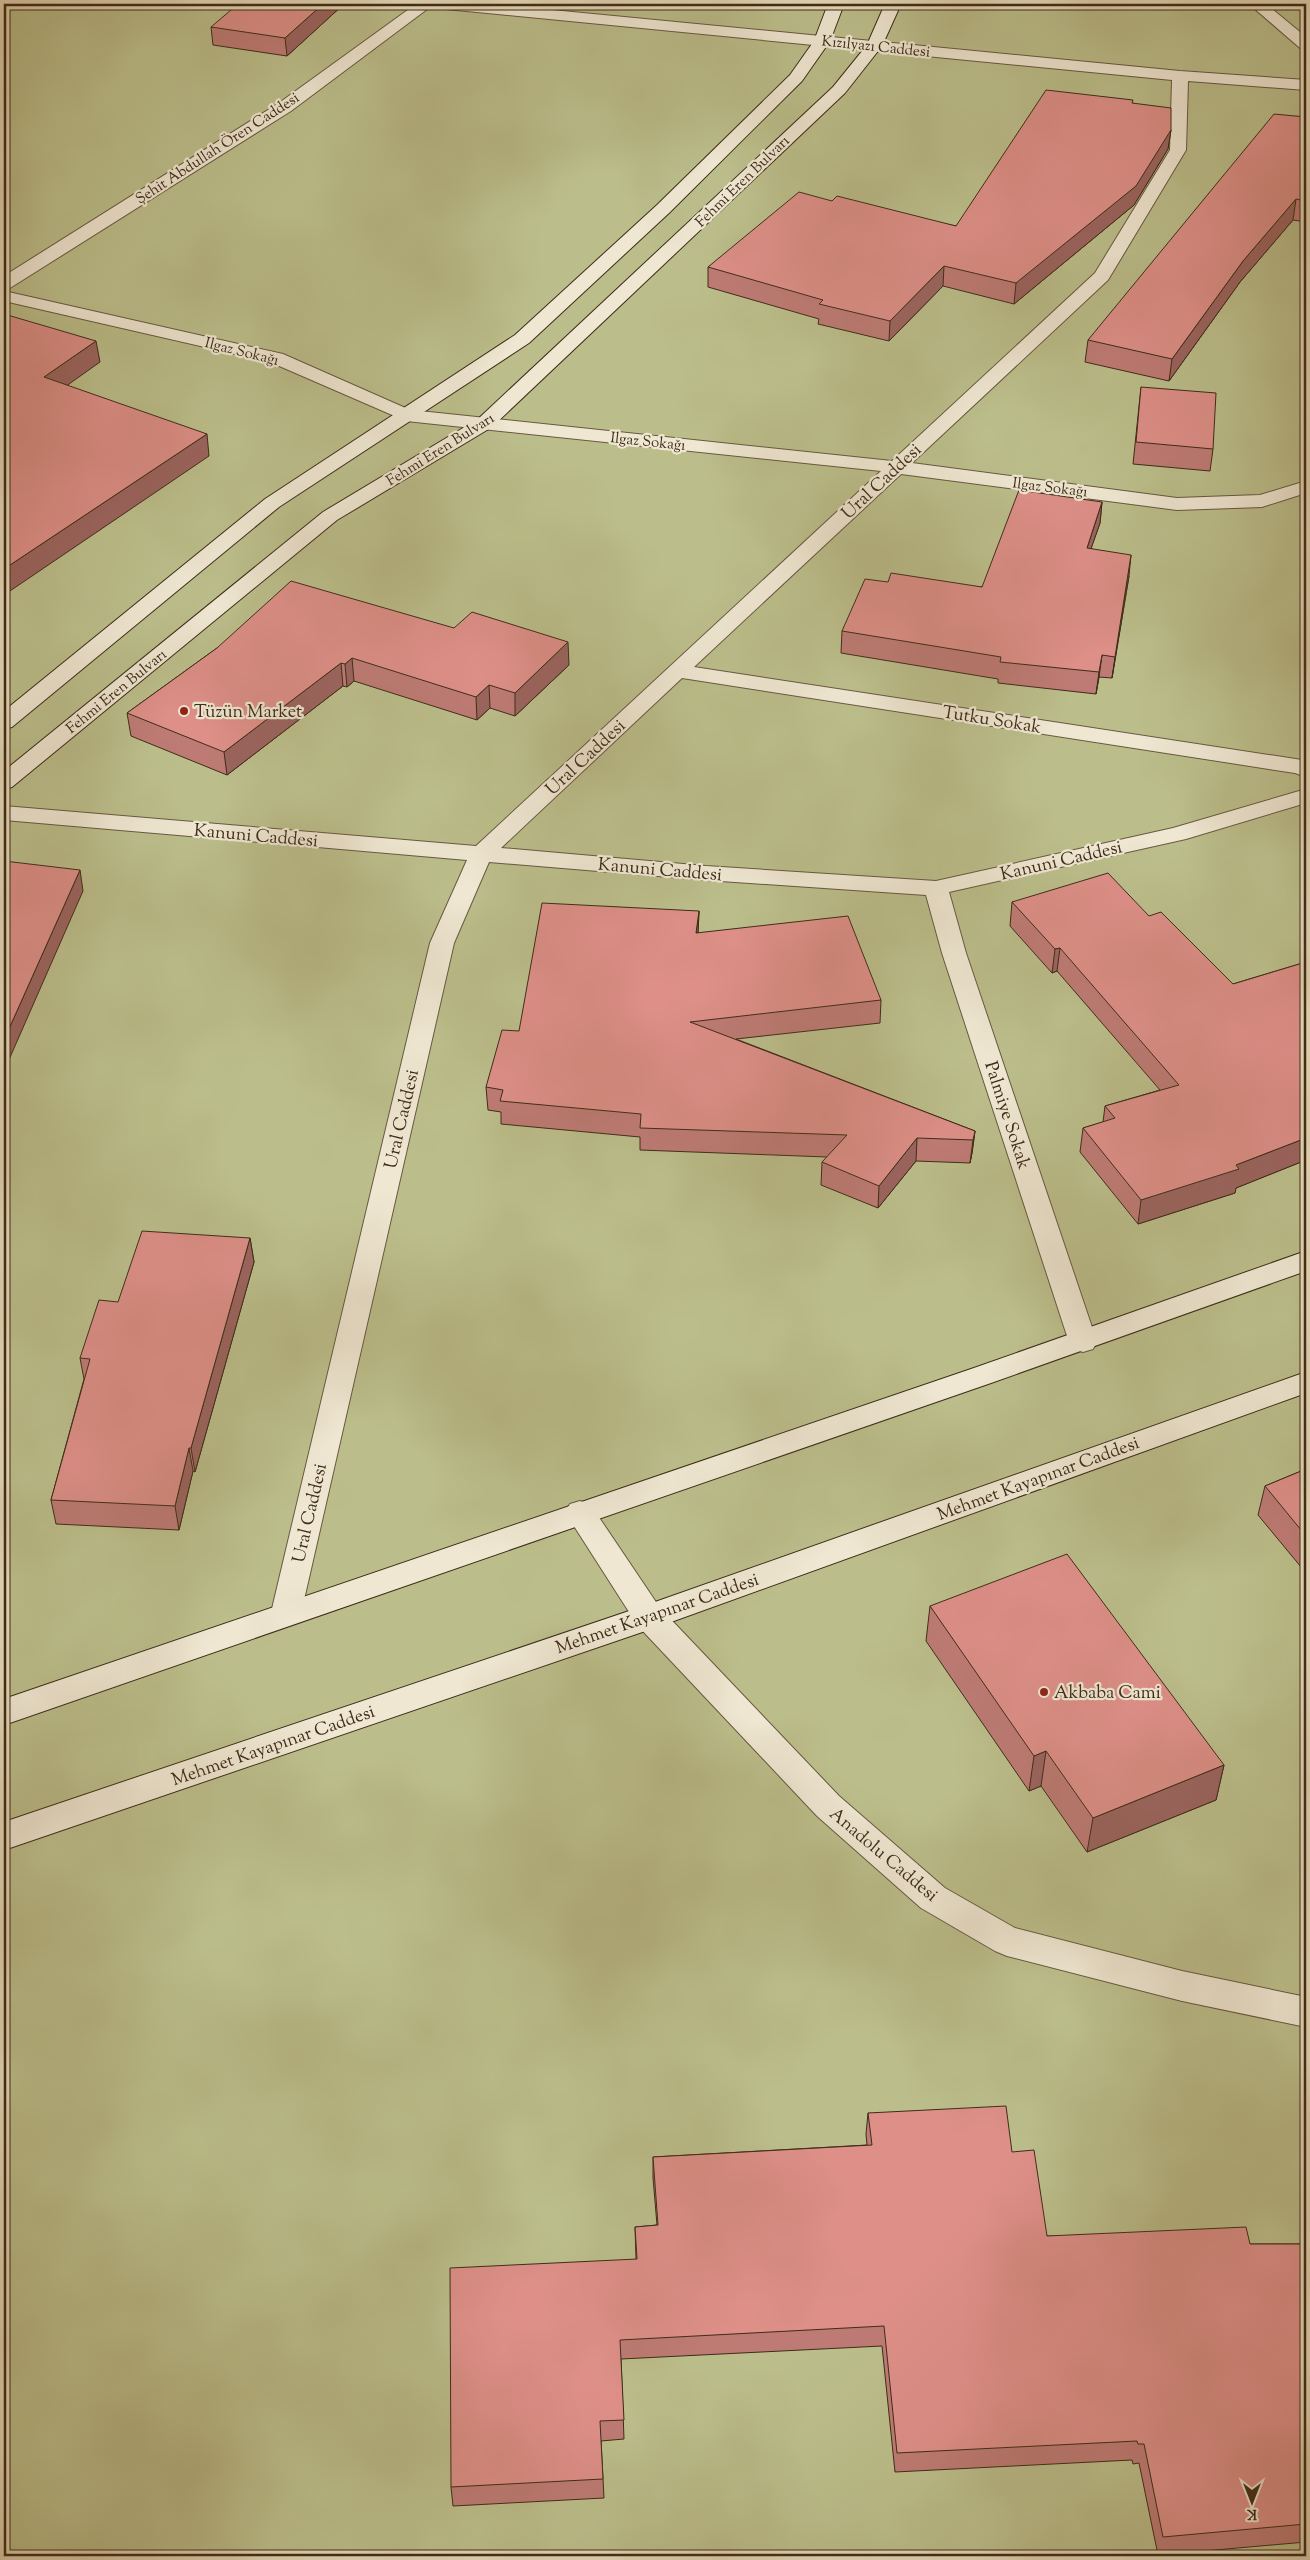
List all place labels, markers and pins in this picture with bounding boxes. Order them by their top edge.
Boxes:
place label: Tüzün Market [194,700,302,726]
marker: Tüzün Market [178,705,190,717]
place label: Akbaba Cami [1054,1681,1161,1707]
marker: Akbaba Cami [1038,1686,1050,1698]

